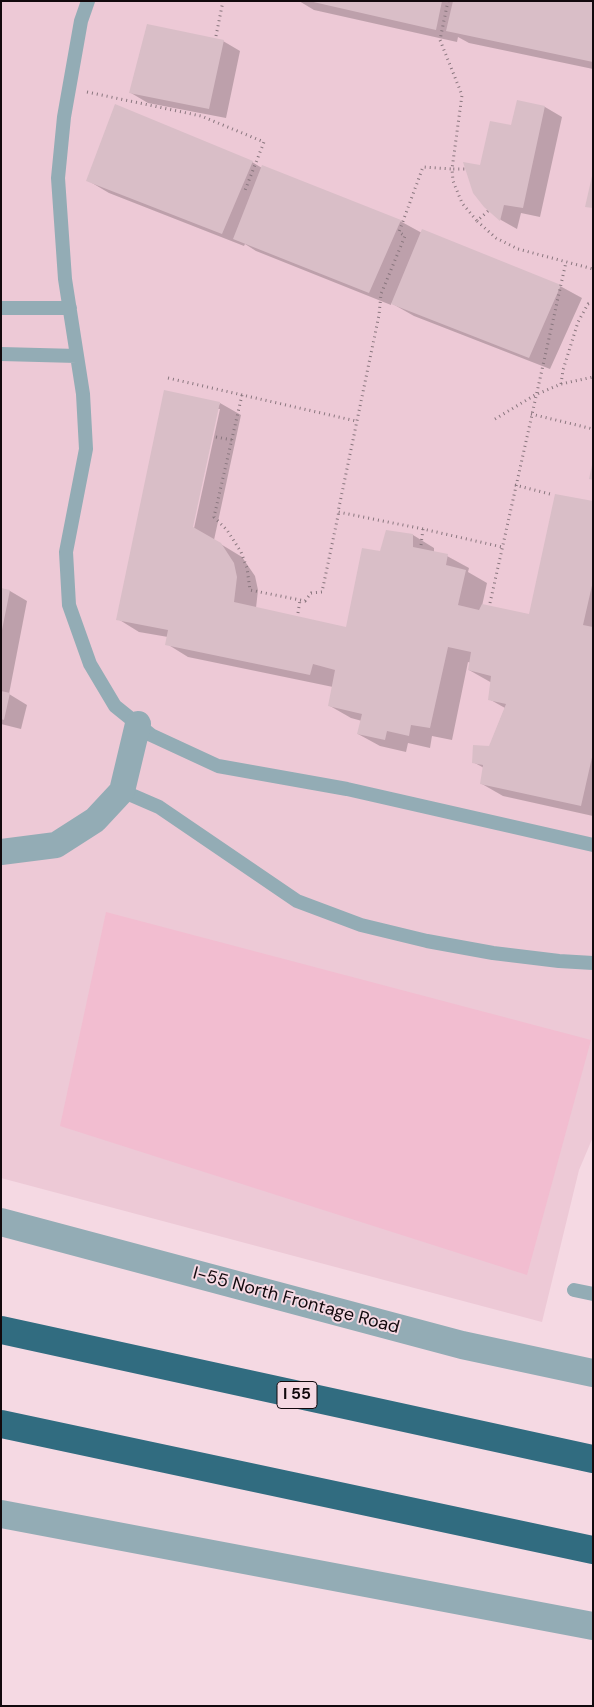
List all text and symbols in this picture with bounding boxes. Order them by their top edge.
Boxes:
street label: I-55 North Frontage Road [190,1263,402,1339]
road number: I 55 [277,1382,317,1408]

